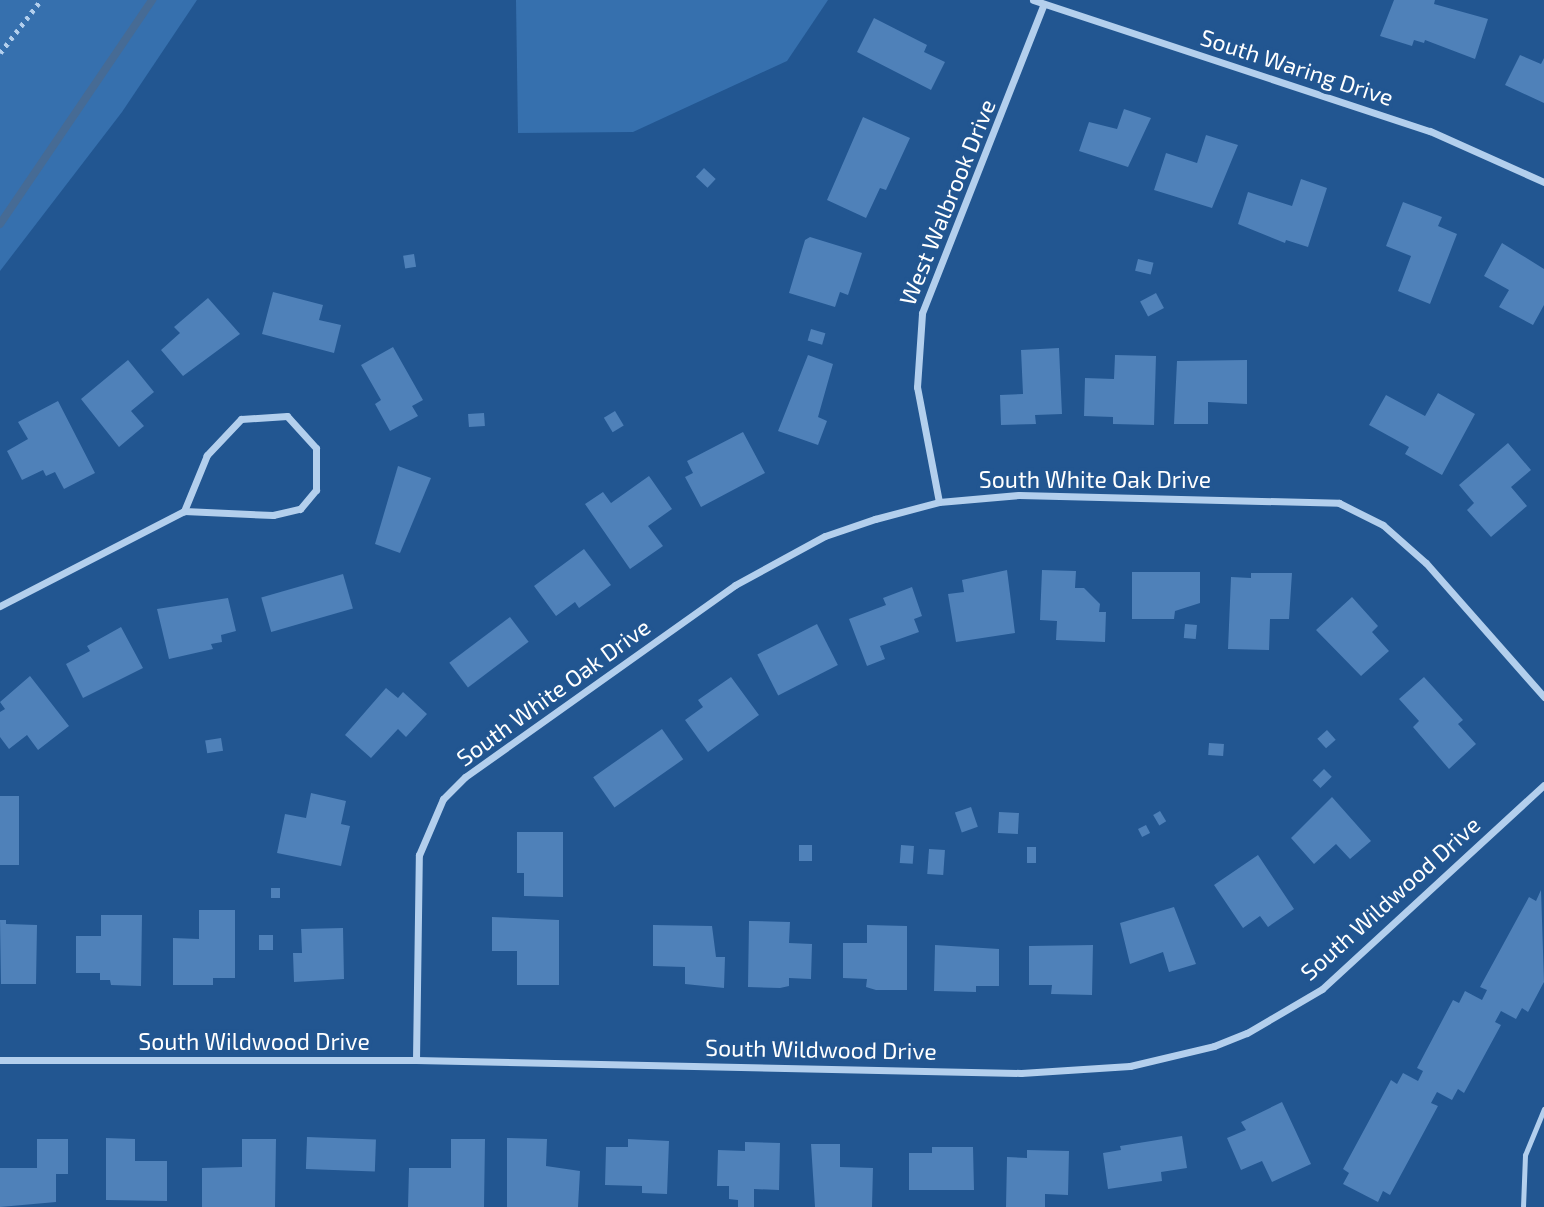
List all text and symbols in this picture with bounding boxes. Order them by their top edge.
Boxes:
street label: South Waring Drive [1197,23,1397,111]
street label: West Walbrook Drive [893,95,1001,309]
street label: South White Oak Drive [979,465,1211,493]
street label: South White Oak Drive [451,612,655,772]
street label: South Wildwood Drive [1295,810,1485,986]
street label: South Wildwood Drive [138,1027,370,1055]
street label: South Wildwood Drive [705,1033,937,1065]

